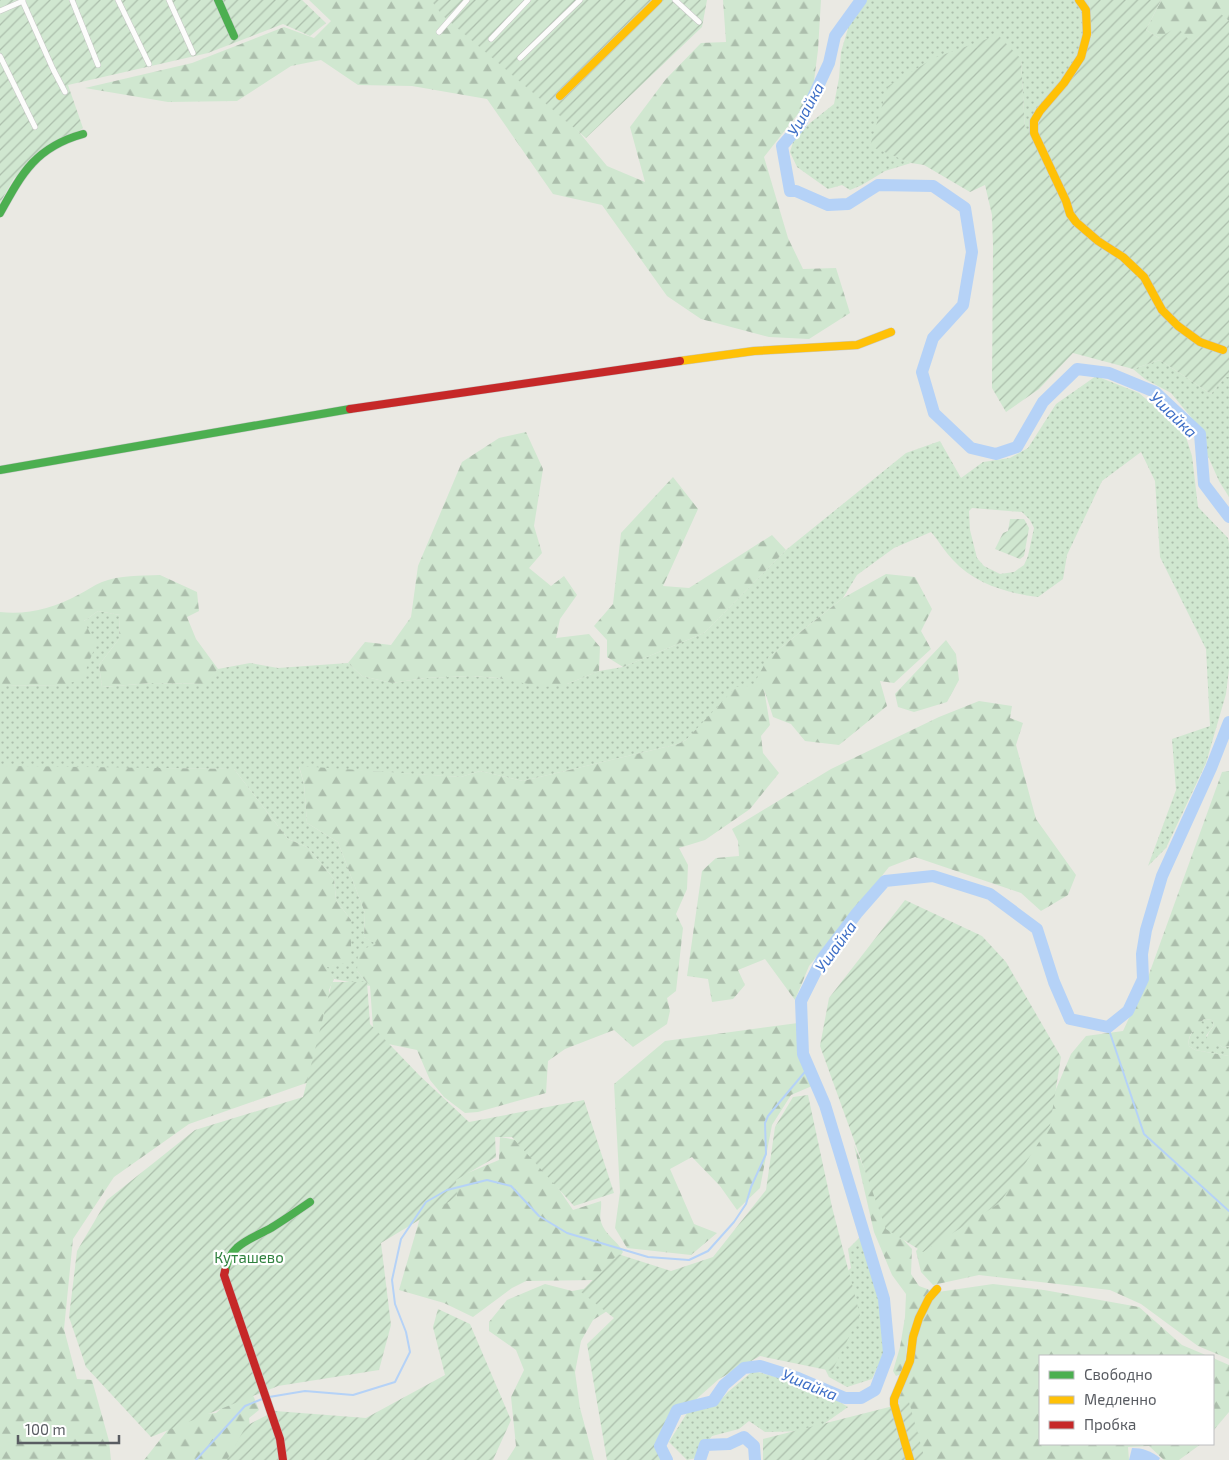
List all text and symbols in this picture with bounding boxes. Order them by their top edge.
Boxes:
water label: Ушайка [783,79,827,139]
water label: Ушайка [1146,387,1202,441]
water label: Ушайка [810,917,860,975]
park label: Куташево [214,1248,284,1267]
legend [1039,1355,1214,1445]
water label: Ушайка [779,1364,841,1404]
text: Свободно [1084,1365,1153,1383]
text: Медленно [1084,1390,1157,1408]
scale bar [18,1412,119,1444]
text: Пробка [1084,1415,1136,1433]
text: 100 m [25,1420,66,1438]

